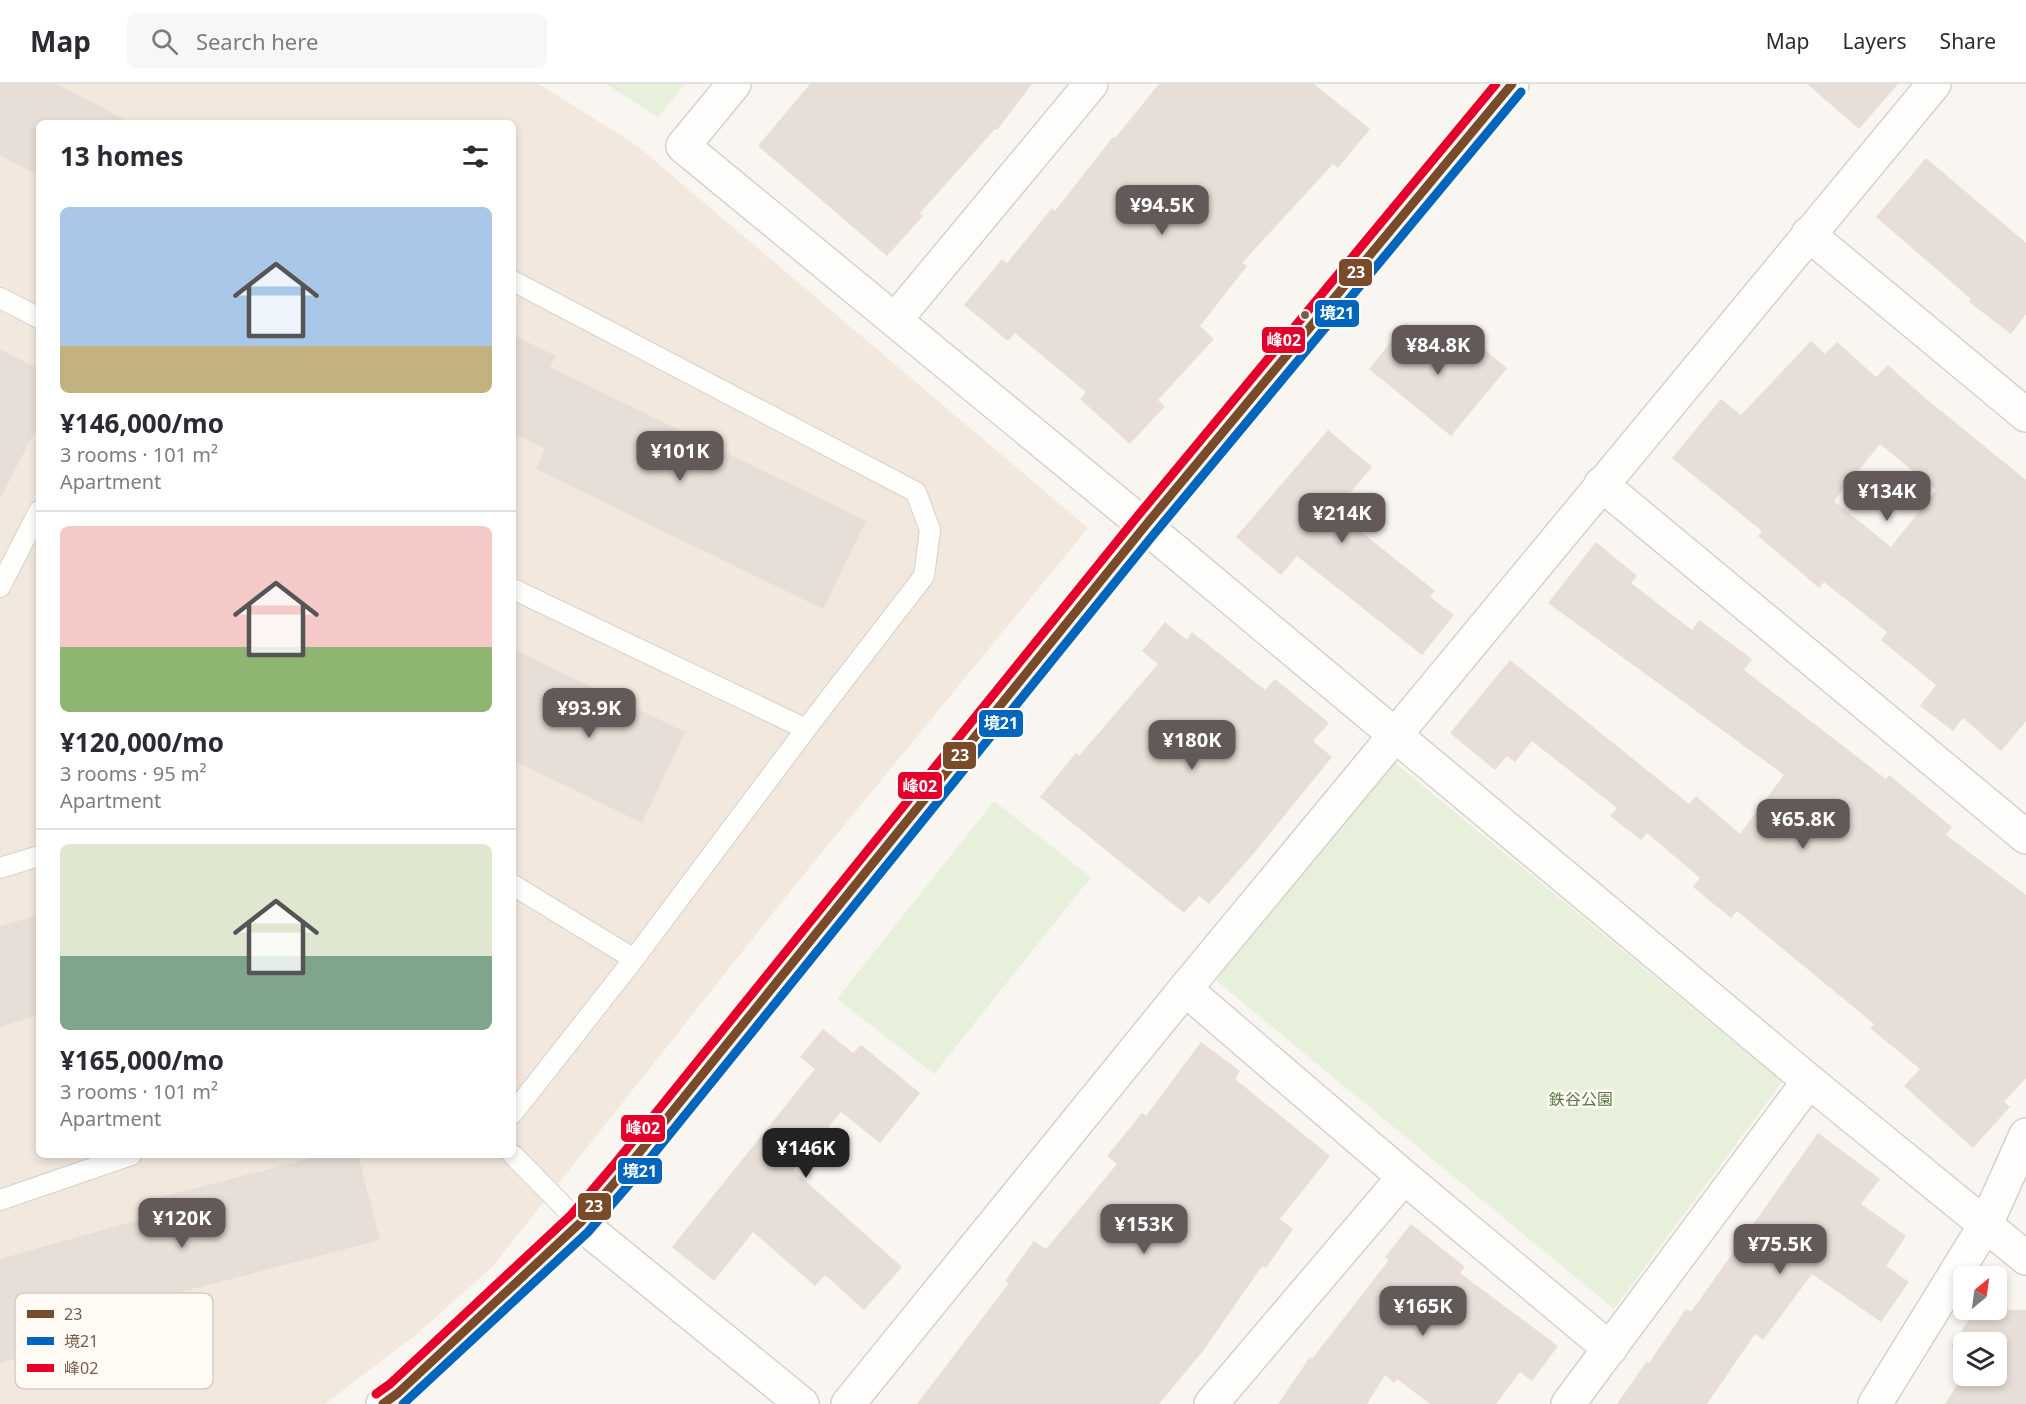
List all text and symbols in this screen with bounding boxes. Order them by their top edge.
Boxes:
search box [127,14,547,68]
text: Map [30,22,91,60]
icon: search [148,25,181,58]
text: Search here [196,26,318,56]
text: Map [1766,27,1810,55]
text: Layers [1843,27,1907,55]
text: Share [1940,27,1996,55]
text: 13 homes [60,138,184,174]
icon: filters [459,140,492,173]
pin: ¥94.5K [1113,185,1211,236]
text: ¥94.5K [1130,191,1194,218]
icon: home [222,246,330,354]
line badge: 23 [1338,258,1373,287]
text: 23 [1347,261,1365,283]
line badge: 境21 [1314,299,1360,328]
text: 境21 [1320,302,1354,324]
unlabelled marker [1299,309,1311,321]
pin: ¥84.8K [1389,325,1487,376]
line badge: 峰02 [1261,326,1306,354]
text: 峰02 [1267,329,1301,351]
text: ¥84.8K [1406,331,1470,358]
text: ¥146,000/mo [60,405,224,441]
pin: ¥101K [638,431,722,482]
text: ¥101K [650,437,710,464]
text: 3 rooms · 101 m² [60,441,218,468]
text: Apartment [60,468,161,495]
pin: ¥134K [1845,471,1929,522]
text: ¥134K [1857,477,1917,504]
pin: ¥214K [1300,493,1384,544]
text: ¥214K [1312,499,1372,526]
icon: home [222,565,330,673]
pin: ¥93.9K [540,688,638,739]
text: ¥93.9K [557,694,621,721]
line badge: 境21 [978,709,1024,738]
text: 境21 [984,712,1018,734]
pin: ¥180K [1150,720,1234,771]
text: ¥120,000/mo [60,724,224,760]
text: ¥180K [1162,726,1222,753]
line badge: 23 [942,741,977,770]
text: 23 [951,744,969,766]
text: 3 rooms · 95 m² [60,760,207,787]
line badge: 峰02 [897,771,943,800]
text: 峰02 [903,775,937,797]
text: Apartment [60,787,161,814]
pin: ¥65.8K [1754,799,1852,850]
text: ¥65.8K [1771,805,1835,832]
icon: home [222,883,330,991]
text: ¥165,000/mo [60,1042,224,1078]
text: 3 rooms · 101 m² [60,1078,218,1105]
park label: 鉄谷公園 [1549,1088,1613,1110]
text: Apartment [60,1105,161,1132]
line badge: 峰02 [620,1114,666,1143]
text: 峰02 [626,1117,660,1139]
pin: ¥146K [764,1128,848,1179]
text: ¥146K [776,1134,836,1161]
line badge: 境21 [617,1157,663,1185]
text: 境21 [623,1160,657,1182]
line badge: 23 [577,1192,612,1221]
text: 23 [585,1195,603,1217]
pin: ¥120K [140,1198,224,1249]
text: ¥120K [152,1204,212,1231]
pin: ¥153K [1102,1204,1186,1255]
text: ¥153K [1114,1210,1174,1237]
pin: ¥75.5K [1731,1224,1829,1275]
text: ¥75.5K [1748,1230,1812,1257]
north arrow [1953,1266,2007,1320]
map controls [1953,1266,2007,1386]
pin: ¥165K [1381,1286,1465,1337]
text: ¥165K [1393,1292,1453,1319]
legend [15,1293,213,1389]
text: 23 [64,1303,82,1325]
text: 境21 [64,1330,98,1352]
button: layers [1953,1332,2007,1386]
text: 峰02 [64,1357,98,1379]

